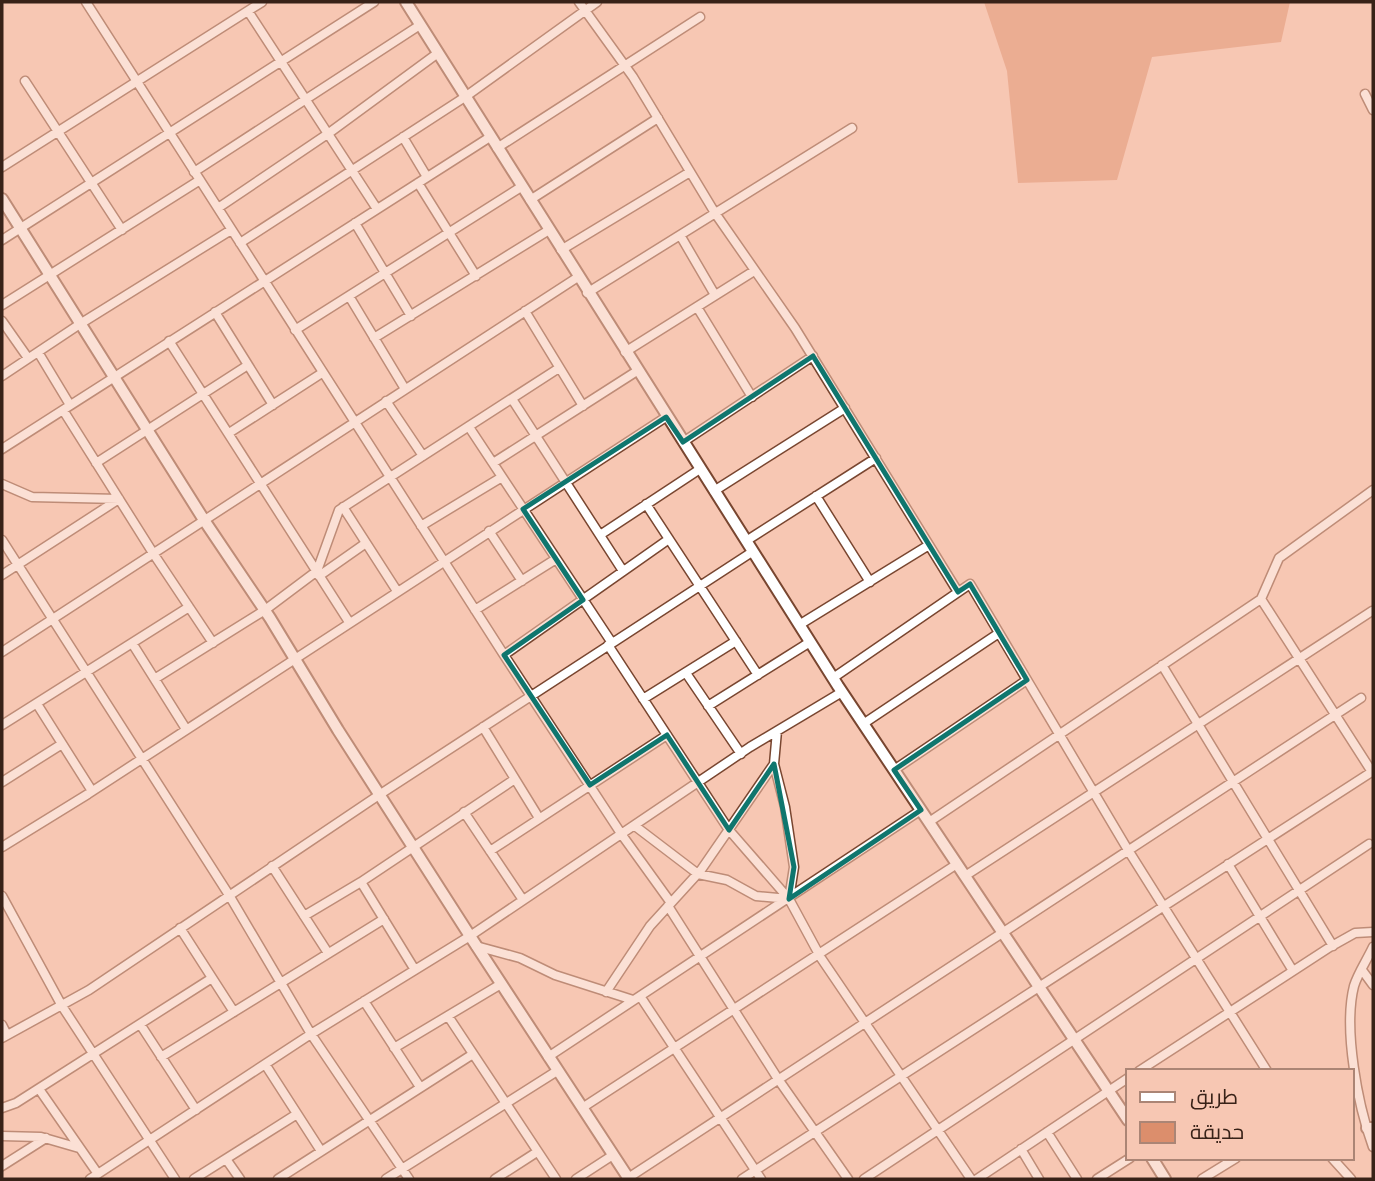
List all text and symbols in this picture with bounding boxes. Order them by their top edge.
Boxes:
legend [1126,1069,1354,1160]
text: طريق [1190,1083,1238,1110]
text: حديقة [1190,1118,1244,1145]

